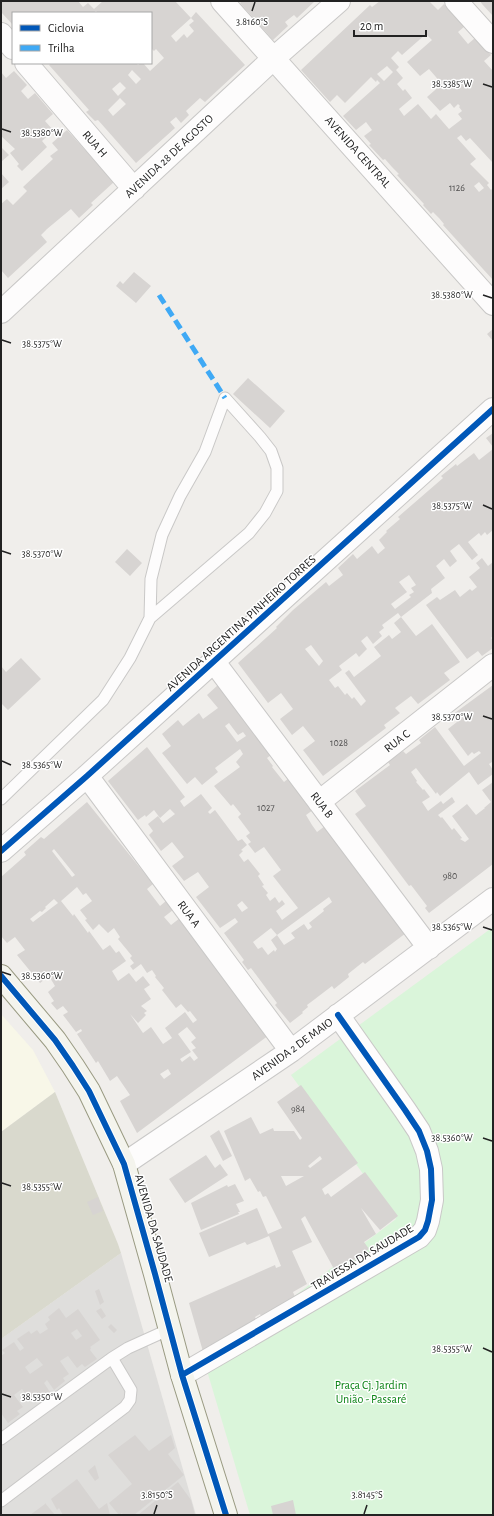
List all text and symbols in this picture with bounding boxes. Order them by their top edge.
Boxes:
legend [12,12,152,64]
scale bar [354,12,426,38]
text: 3.8160°S [236,17,268,27]
text: 20 m [360,20,383,32]
text: Ciclovia [48,22,84,34]
text: Trilha [48,42,75,54]
text: 38.5385°W [432,79,472,89]
street label: AVENIDA 28 DE AGOSTO [123,112,216,200]
street label: AVENIDA CENTRAL [323,114,393,190]
text: 38.5380°W [21,128,63,138]
street label: RUA H [80,128,110,160]
house number: 1126 [449,183,465,193]
text: 38.5380°W [431,290,473,300]
text: 38.5375°W [22,339,62,349]
text: 38.5375°W [432,501,472,511]
text: 38.5370°W [22,549,63,559]
street label: AVENIDA ARGENTINA PINHEIRO TORRES [164,553,318,693]
text: 38.5370°W [432,712,473,722]
street label: RUA C [382,727,412,755]
house number: 1028 [330,738,348,748]
text: 38.5365°W [22,760,62,770]
street label: RUA B [308,790,336,820]
house number: 1027 [257,803,275,813]
house number: 980 [443,871,457,881]
street label: RUA A [175,899,203,929]
text: 38.5365°W [432,922,472,932]
text: 38.5360°W [21,971,63,981]
street label: AVENIDA 2 DE MAIO [249,1015,335,1082]
house number: 984 [291,1104,305,1114]
text: 38.5360°W [431,1133,473,1143]
street label: AVENIDA DA SAUDADE [133,1173,175,1283]
text: 38.5355°W [22,1182,62,1192]
street label: TRAVESSA DA SAUDADE [309,1222,415,1292]
text: 38.5355°W [432,1344,472,1354]
park label: Praça Cj. Jardim União - Passaré [335,1379,407,1405]
text: 38.5350°W [22,1392,63,1402]
text: 3.8150°S [141,1490,173,1500]
text: 3.8145°S [351,1490,383,1500]

